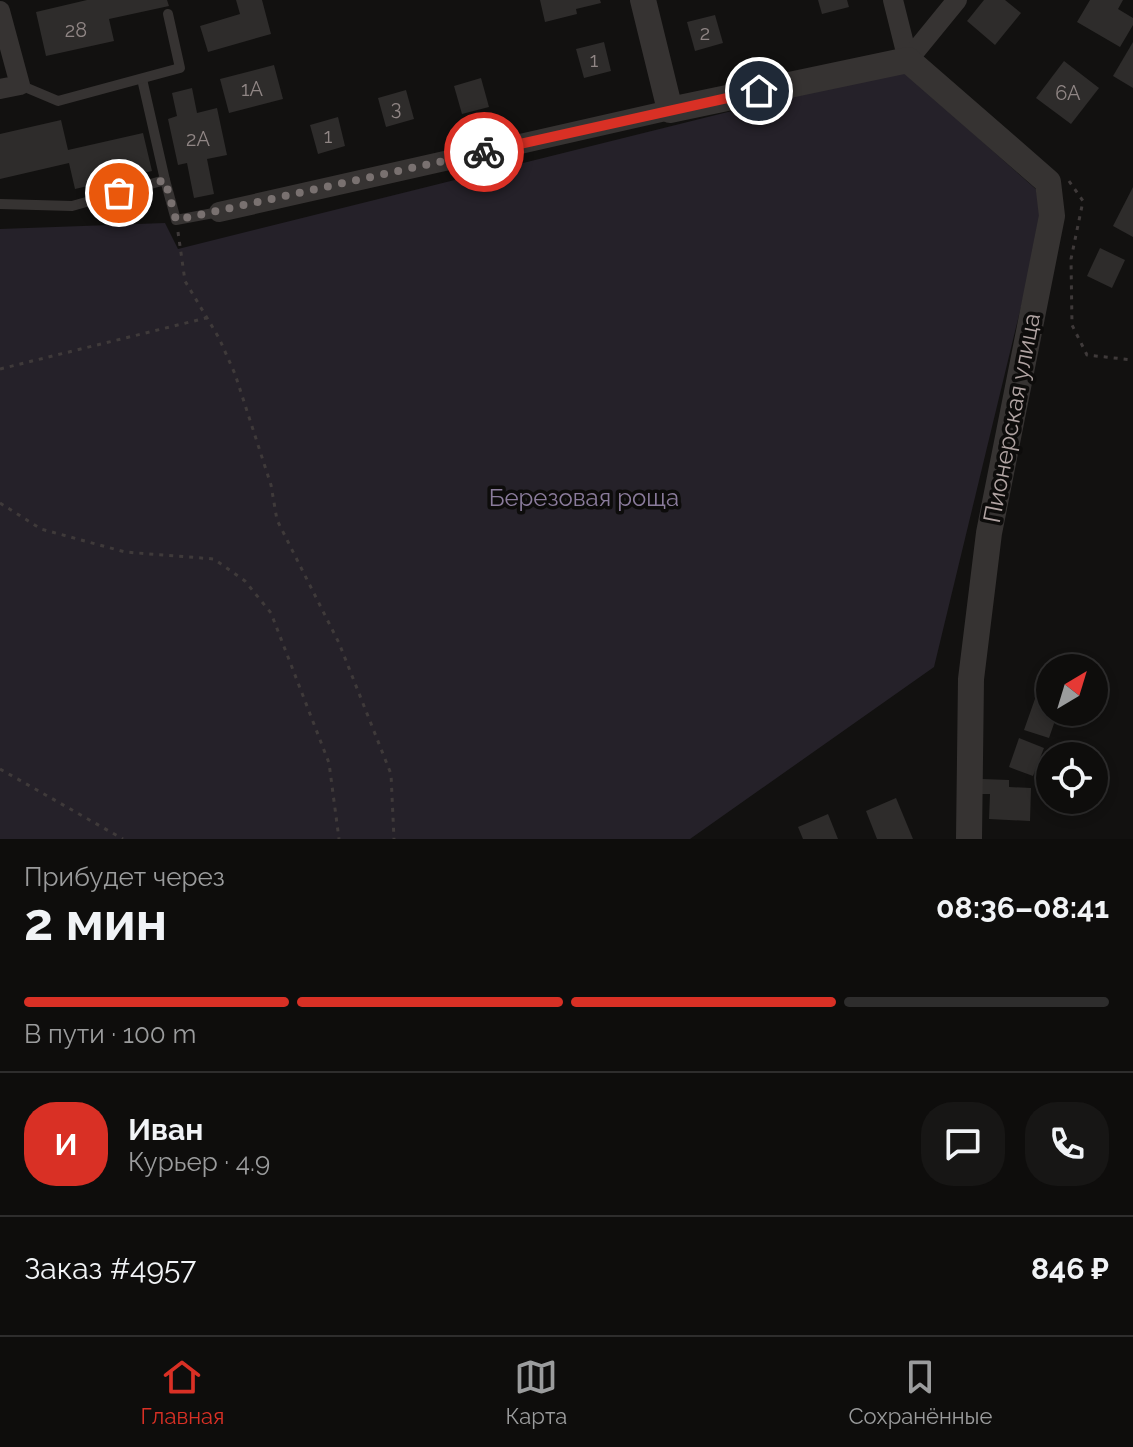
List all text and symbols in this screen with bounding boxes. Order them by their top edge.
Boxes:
house number: 28 [65,18,87,42]
house number: 2 [700,21,710,45]
house number: 1 [590,48,599,72]
pin [725,57,793,125]
icon: home [737,69,781,113]
house number: 1А [241,77,264,101]
house number: 6А [1055,81,1081,105]
house number: 3 [391,96,401,120]
courier [444,112,524,192]
house number: 1 [324,124,333,148]
house number: 2А [186,127,210,151]
icon: bike [462,130,506,174]
pin [85,159,153,227]
icon: bag [97,171,141,215]
street label: Пионерская улица [977,311,1046,525]
park label: Березовая роща [489,483,679,512]
north arrow [1036,654,1108,726]
map controls [1036,654,1108,814]
button: locate [1036,742,1108,814]
text: Прибудет через [24,862,225,892]
text: 08:36–08:41 [936,890,1109,925]
text: 2 мин [24,891,167,952]
text: В пути · 100 m [24,1019,196,1049]
button: chat [921,1102,1005,1186]
button: phone [1025,1102,1109,1186]
text: Иван [128,1112,203,1147]
text: И [54,1127,78,1162]
text: Курьер · 4.9 [128,1147,270,1177]
text: Заказ #4957 [24,1251,196,1286]
text: 846 ₽ [1031,1251,1109,1286]
tab: Главная [141,1355,224,1429]
tab: Карта [505,1355,567,1429]
tab: Сохранённые [848,1355,992,1429]

